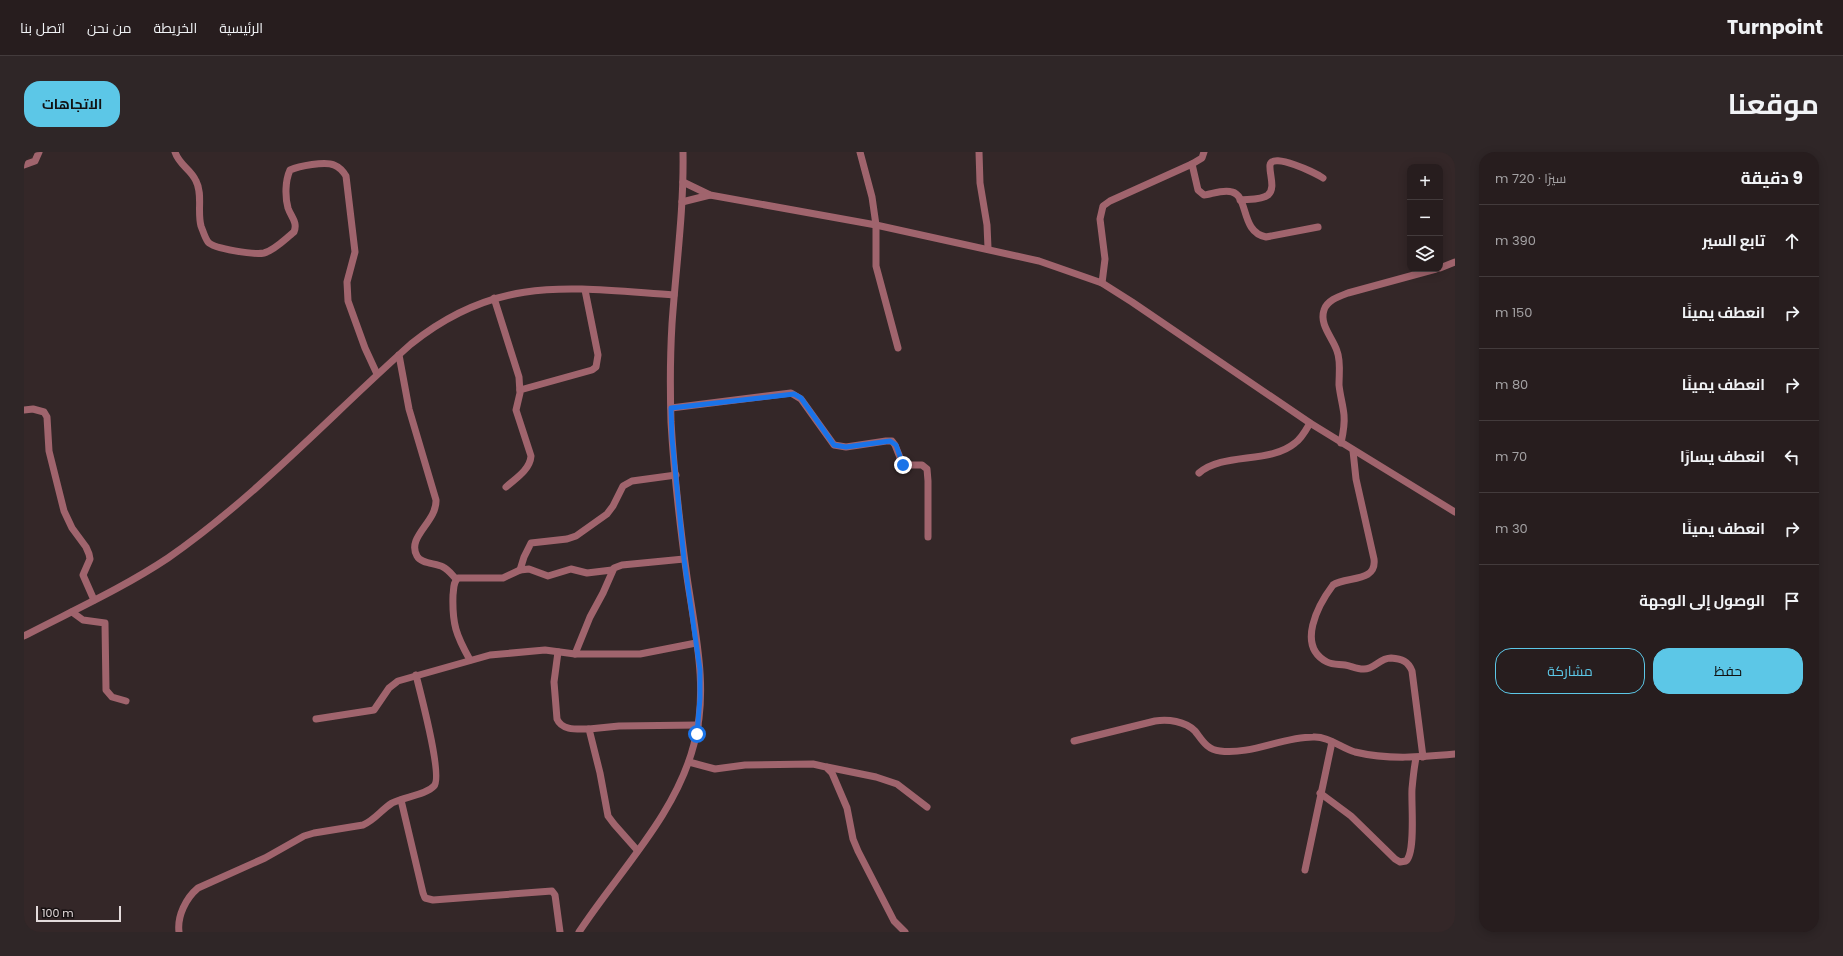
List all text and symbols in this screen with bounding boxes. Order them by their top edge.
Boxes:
text: Turnpoint [1727,14,1823,41]
text: اتصل بنا [20,18,65,38]
text: من نحن [87,18,131,38]
text: الخريطة [153,18,197,38]
text: الرئيسية [219,18,263,38]
button: الاتجاهات [24,81,120,127]
text: موقعنا [1728,85,1819,124]
map controls [1407,164,1443,272]
button: + [1407,164,1443,200]
text: 9 دقيقة [1741,166,1803,190]
text: سيرًا · 720 m [1495,169,1566,188]
button: − [1407,200,1443,236]
text: تابع السير [1702,230,1765,251]
icon: ahead [1781,230,1803,252]
text: 390 m [1495,231,1536,250]
button: layers [1407,236,1443,272]
text: انعطف يمينًا [1682,302,1765,323]
icon: right [1781,302,1803,324]
text: 150 m [1495,303,1532,322]
text: انعطف يمينًا [1682,374,1765,395]
icon: right [1781,374,1803,396]
text: 80 m [1495,375,1528,394]
text: انعطف يسارًا [1680,446,1765,467]
icon: left [1781,446,1803,468]
text: 70 m [1495,447,1527,466]
route end [894,456,912,474]
text: انعطف يمينًا [1682,518,1765,539]
icon: right [1781,518,1803,540]
text: 30 m [1495,519,1528,538]
text: الوصول إلى الوجهة [1639,590,1765,611]
icon: arrive [1781,590,1803,612]
button: مشاركة [1495,648,1645,694]
button: حفظ [1653,648,1803,694]
route start [688,725,706,743]
scale bar [36,904,121,923]
text: 100 m [42,905,74,921]

